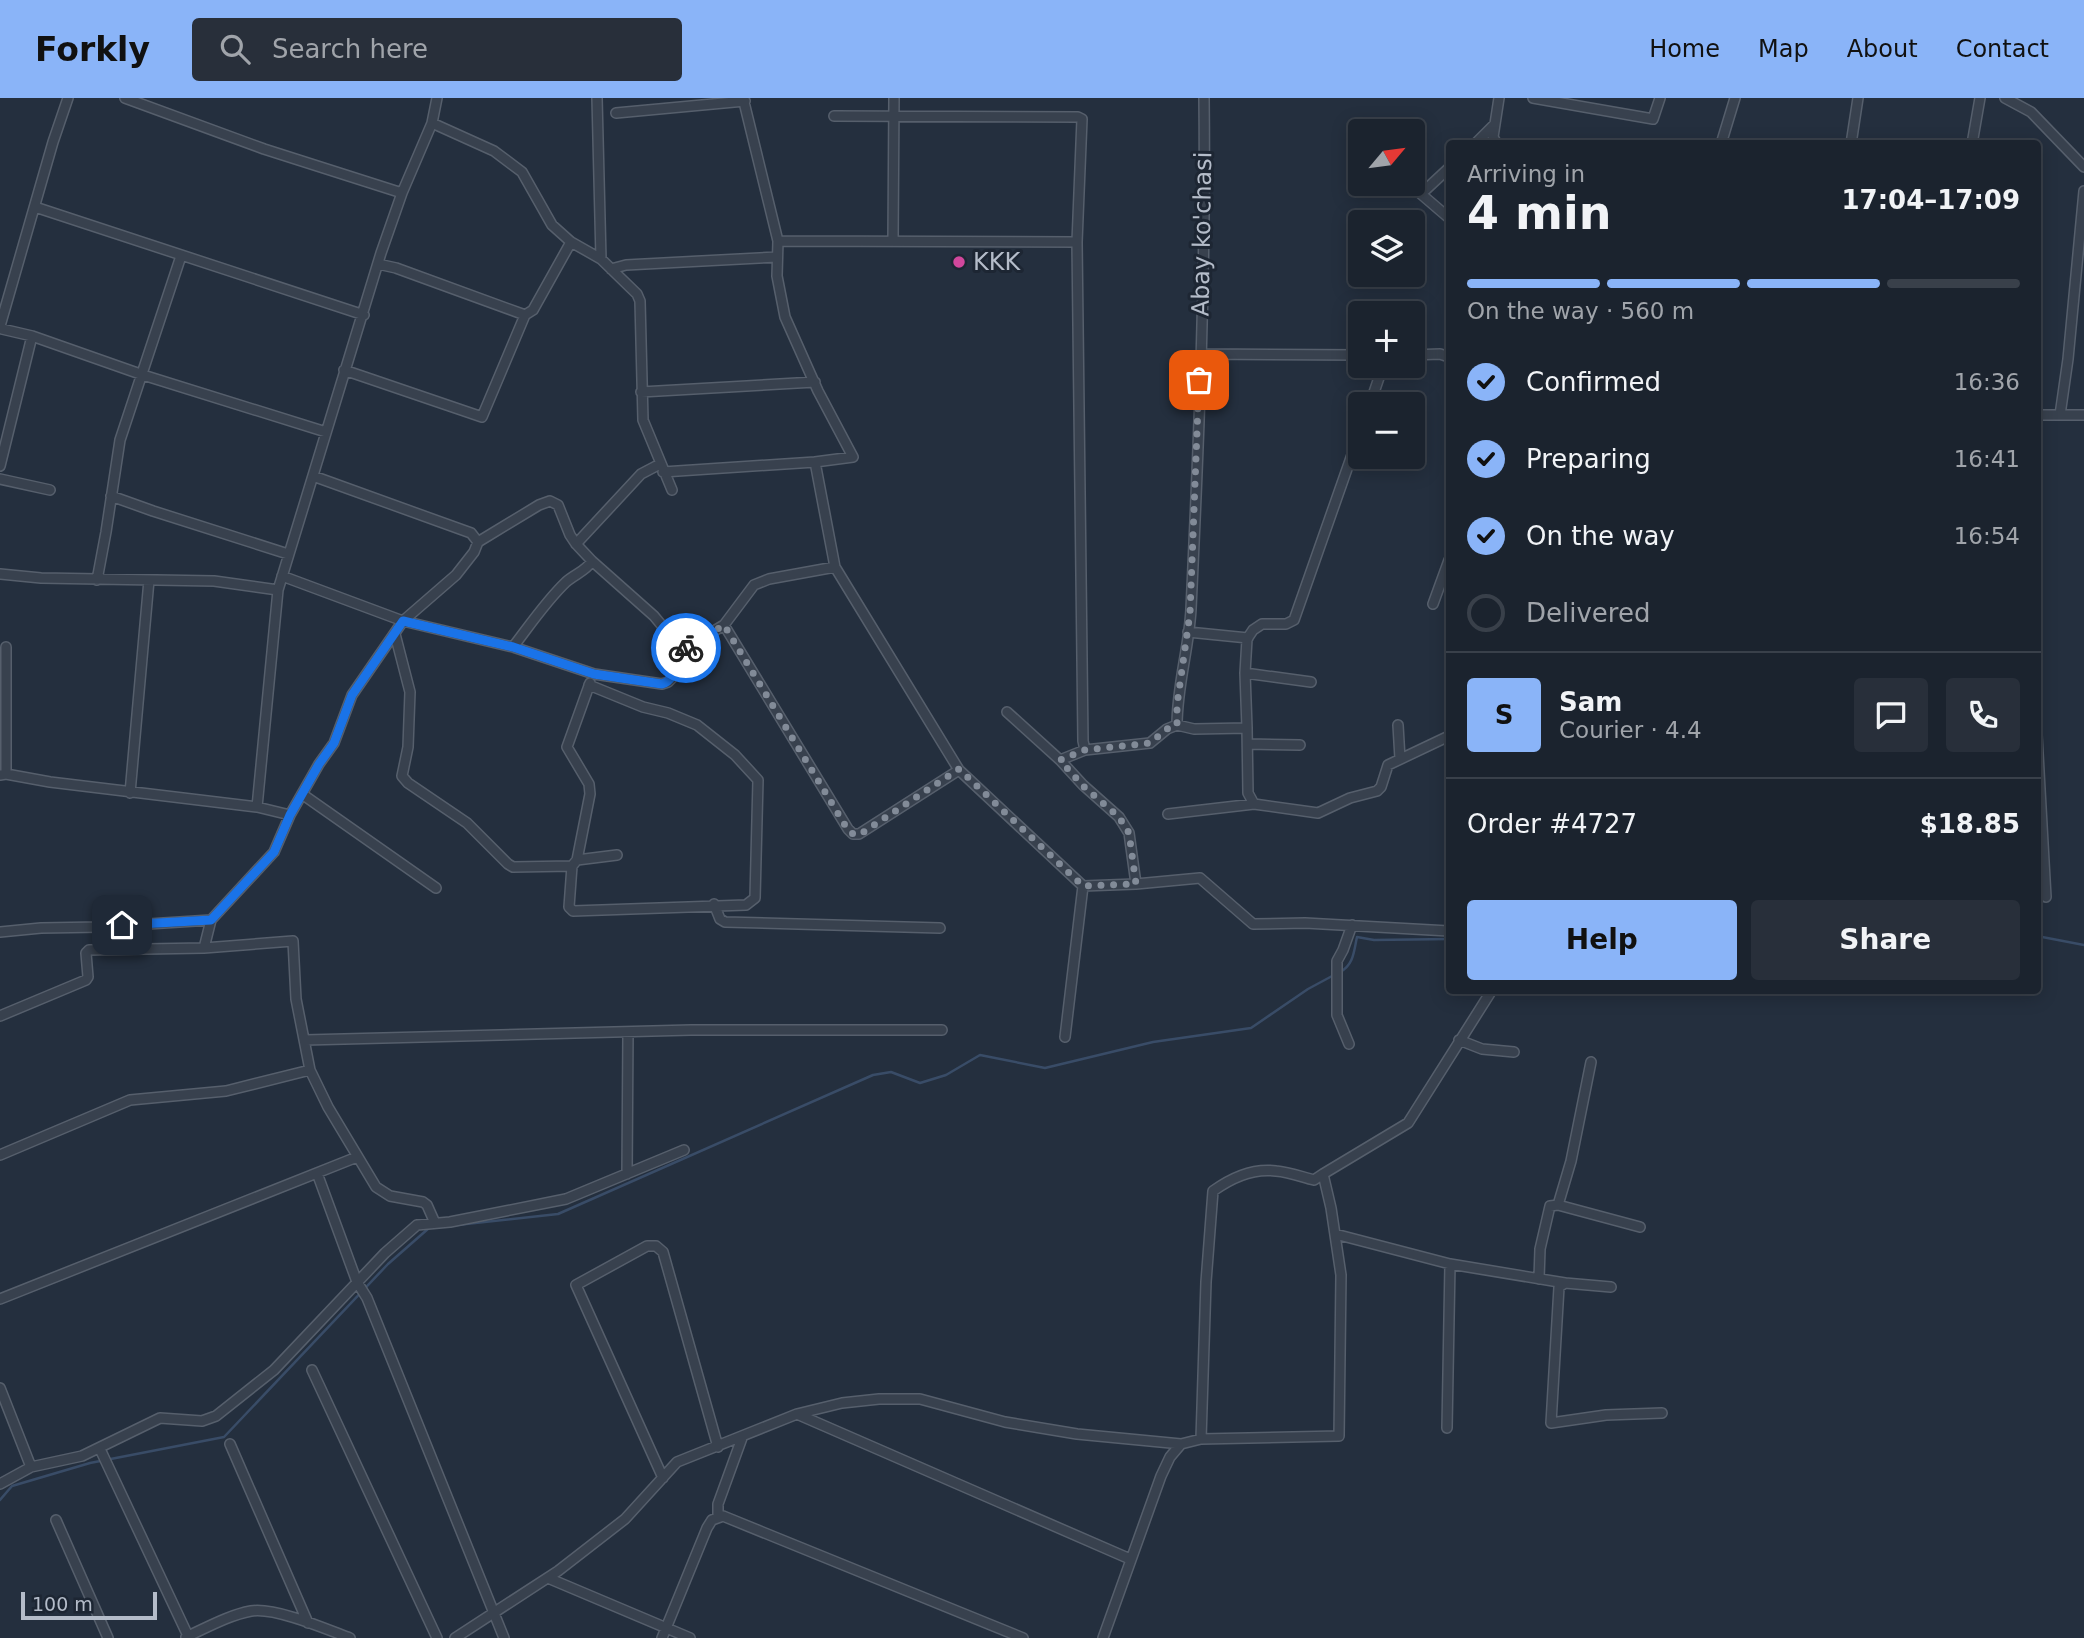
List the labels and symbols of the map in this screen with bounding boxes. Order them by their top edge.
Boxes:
north arrow [1348,119,1424,196]
street label: Abay ko'chasi [1187,151,1217,317]
place label: KKK [973,248,1021,276]
marker: KKK [951,254,967,270]
pin [1169,350,1229,410]
courier [651,613,721,683]
pin [92,895,152,955]
scale bar [21,1589,158,1621]

